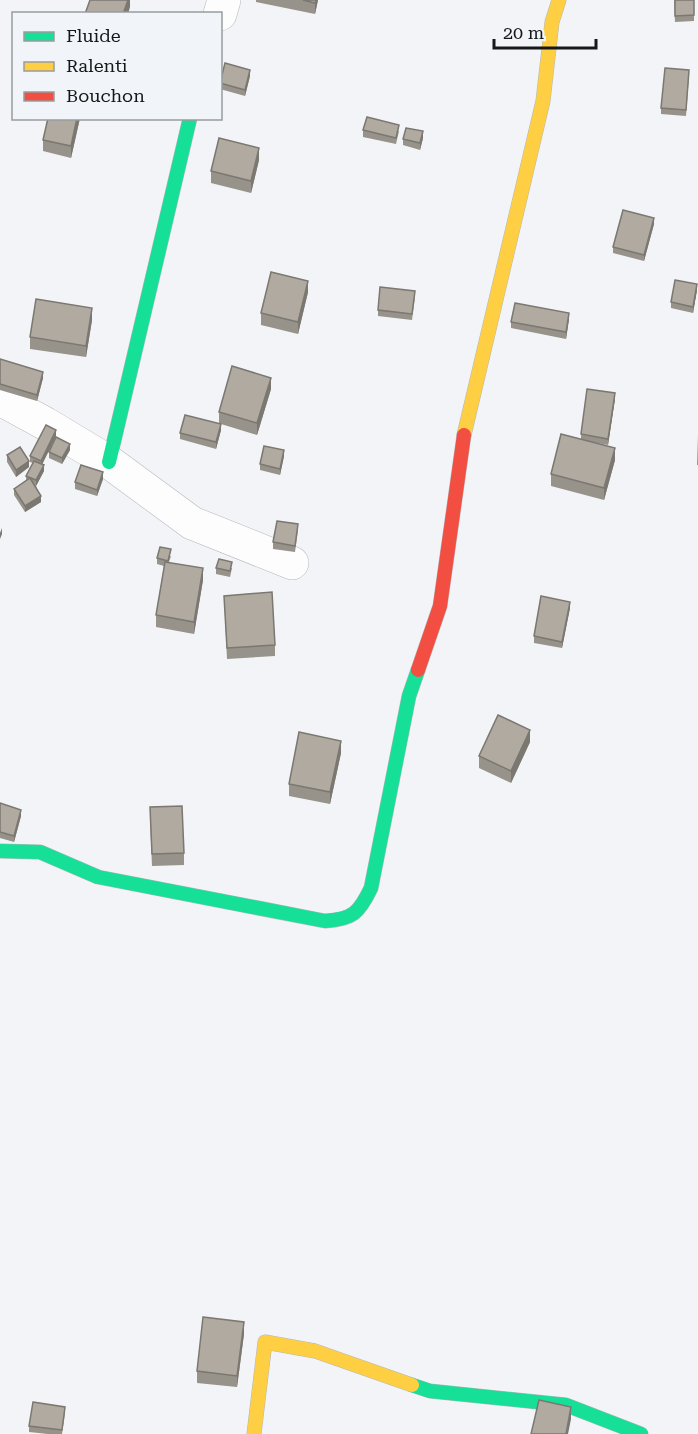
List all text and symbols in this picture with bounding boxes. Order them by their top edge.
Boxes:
legend [12,12,222,120]
scale bar [494,12,596,50]
text: 20 m [503,22,544,43]
text: Fluide [66,25,121,46]
text: Ralenti [66,55,128,76]
text: Bouchon [66,85,145,106]

